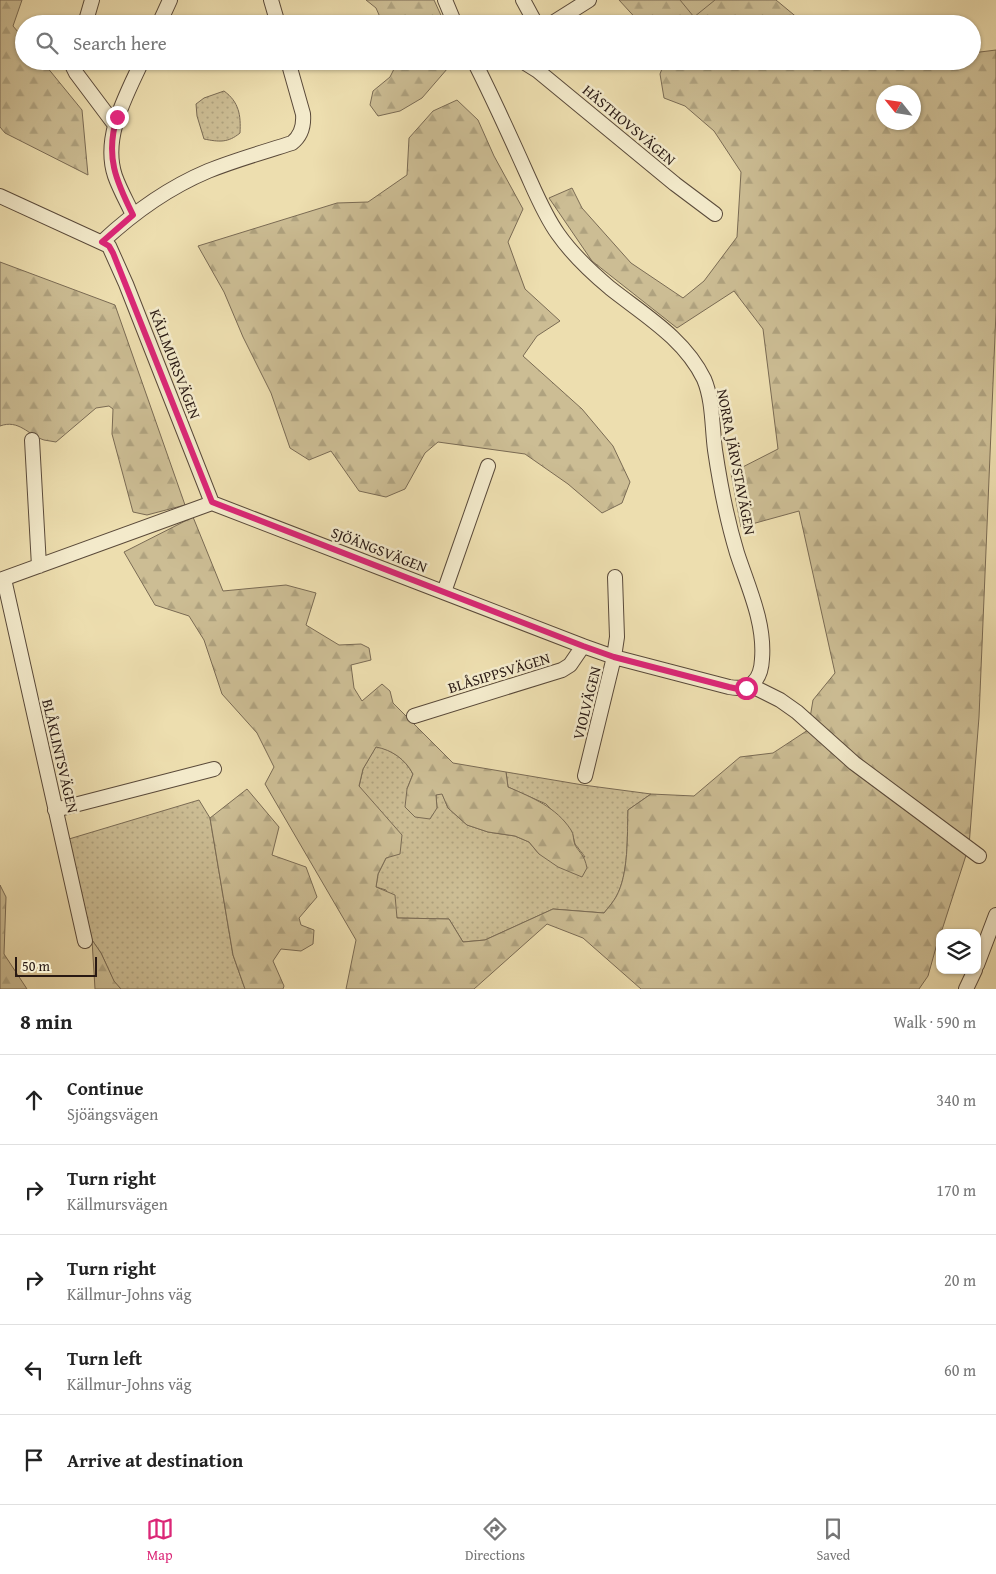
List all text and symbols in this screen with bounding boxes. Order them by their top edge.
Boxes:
search box [15,15,981,70]
icon: search [33,29,61,57]
text: Search here [73,29,167,57]
street label: HÄSTHOVSVÄGEN [578,79,681,170]
north arrow [876,85,921,130]
route end [106,106,129,129]
street label: KÄLLMURSVÄGEN [145,306,206,422]
street label: NORRA JÄRVSTAVÄGEN [712,387,761,537]
street label: SJÖÄNGSVÄGEN [328,522,430,578]
street label: BLÅSIPPSVÄGEN [445,647,553,698]
street label: VIOLVÄGEN [567,664,606,742]
route start [735,677,758,700]
street label: BLÅKLINTSVÄGEN [37,697,84,815]
map controls [936,929,981,974]
button: layers [936,929,981,974]
scale bar [15,954,98,977]
text: 50 m [22,956,50,976]
text: 8 min [20,1006,72,1037]
text: Walk · 590 m [893,1010,976,1034]
text: Continue [67,1074,144,1102]
icon: ahead [20,1086,48,1114]
text: 340 m [936,1088,976,1112]
text: Sjöängsvägen [67,1102,158,1126]
text: Turn right [67,1164,156,1192]
icon: right [20,1176,48,1204]
text: 170 m [936,1178,976,1202]
text: Källmursvägen [67,1192,168,1216]
text: Turn right [67,1254,156,1282]
icon: right [20,1266,48,1294]
text: 20 m [944,1268,976,1292]
text: Källmur-Johns väg [67,1282,191,1306]
text: Turn left [67,1344,142,1372]
icon: left [20,1356,48,1384]
text: 60 m [944,1358,976,1382]
text: Källmur-Johns väg [67,1372,191,1396]
icon: arrive [20,1446,48,1474]
text: Arrive at destination [67,1446,243,1474]
tab: Map [146,1515,174,1565]
tab: Directions [465,1515,525,1565]
tab: Saved [816,1515,850,1565]

